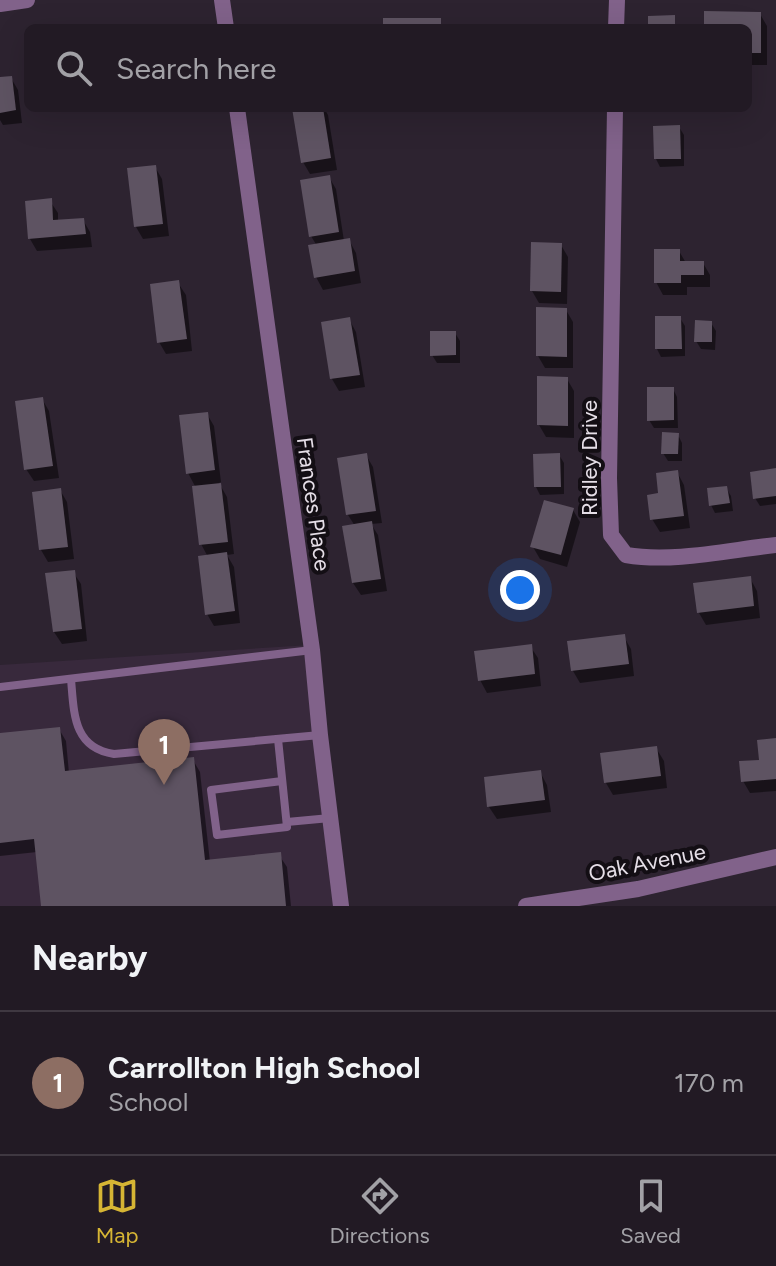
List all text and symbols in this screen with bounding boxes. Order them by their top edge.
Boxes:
search box [24,24,752,112]
icon: search [52,46,96,90]
text: Search here [116,50,276,87]
street label: Ridley Drive [576,400,603,516]
street label: Frances Place [291,435,336,573]
your location [500,570,540,610]
pin: 1 [138,719,190,785]
street label: Oak Avenue [586,838,708,887]
text: Nearby [32,938,147,979]
text: Carrollton High School [108,1049,421,1086]
text: 1 [53,1067,63,1099]
text: 170 m [674,1067,744,1099]
text: School [108,1086,188,1118]
tab: Map [95,1174,139,1249]
tab: Directions [330,1174,430,1249]
tab: Saved [620,1174,681,1249]

